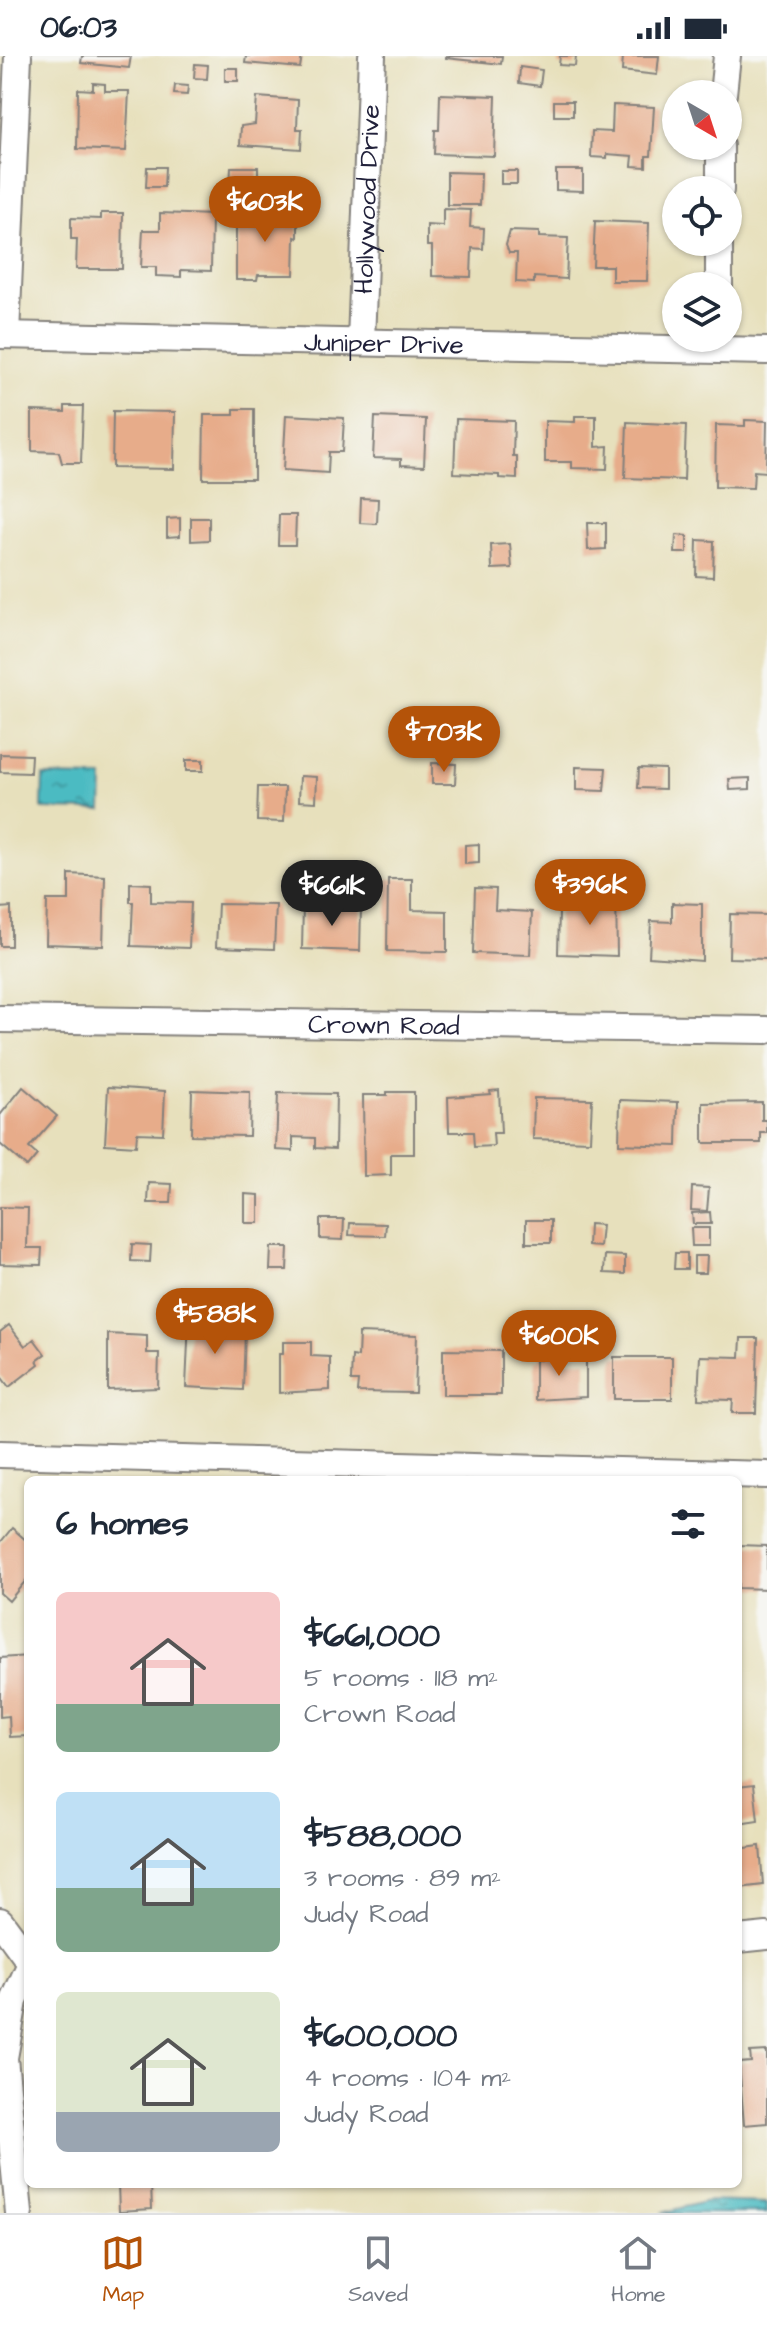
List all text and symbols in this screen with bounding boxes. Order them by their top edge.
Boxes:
text: 06:03 [40,7,117,49]
north arrow [662,80,742,160]
map controls [662,80,742,352]
street label: Hollywood Drive [346,104,389,295]
pin: $603K [209,176,321,244]
button: locate [662,176,742,256]
text: $603K [227,184,303,220]
button: layers [662,272,742,352]
street label: Juniper Drive [304,324,464,364]
pin: $703K [388,706,500,774]
text: $703K [406,714,482,750]
pin: $396K [534,859,646,927]
pin: $661K [276,860,388,928]
text: $396K [553,867,627,903]
text: $661K [299,868,365,904]
street label: Crown Road [308,1006,460,1045]
pin: $588K [159,1288,271,1356]
text: $588K [174,1296,256,1332]
pin: $600K [503,1310,615,1378]
text: $600K [519,1318,599,1354]
text: 6 homes [56,1500,189,1548]
icon: filters [666,1502,710,1546]
text: $661,000 [304,1612,440,1660]
icon: home [120,1624,216,1720]
text: 5 rooms · 118 m² [304,1660,498,1696]
text: Crown Road [304,1696,456,1732]
text: $588,000 [304,1812,461,1860]
icon: home [120,1824,216,1920]
text: 3 rooms · 89 m² [304,1860,501,1896]
text: Judy Road [304,1896,429,1932]
text: $600,000 [304,2012,458,2060]
icon: home [120,2024,216,2120]
text: 4 rooms · 104 m² [304,2060,511,2096]
text: Judy Road [304,2096,429,2132]
tab: Map [101,2231,145,2310]
tab: Saved [348,2231,408,2310]
tab: Home [611,2231,666,2310]

